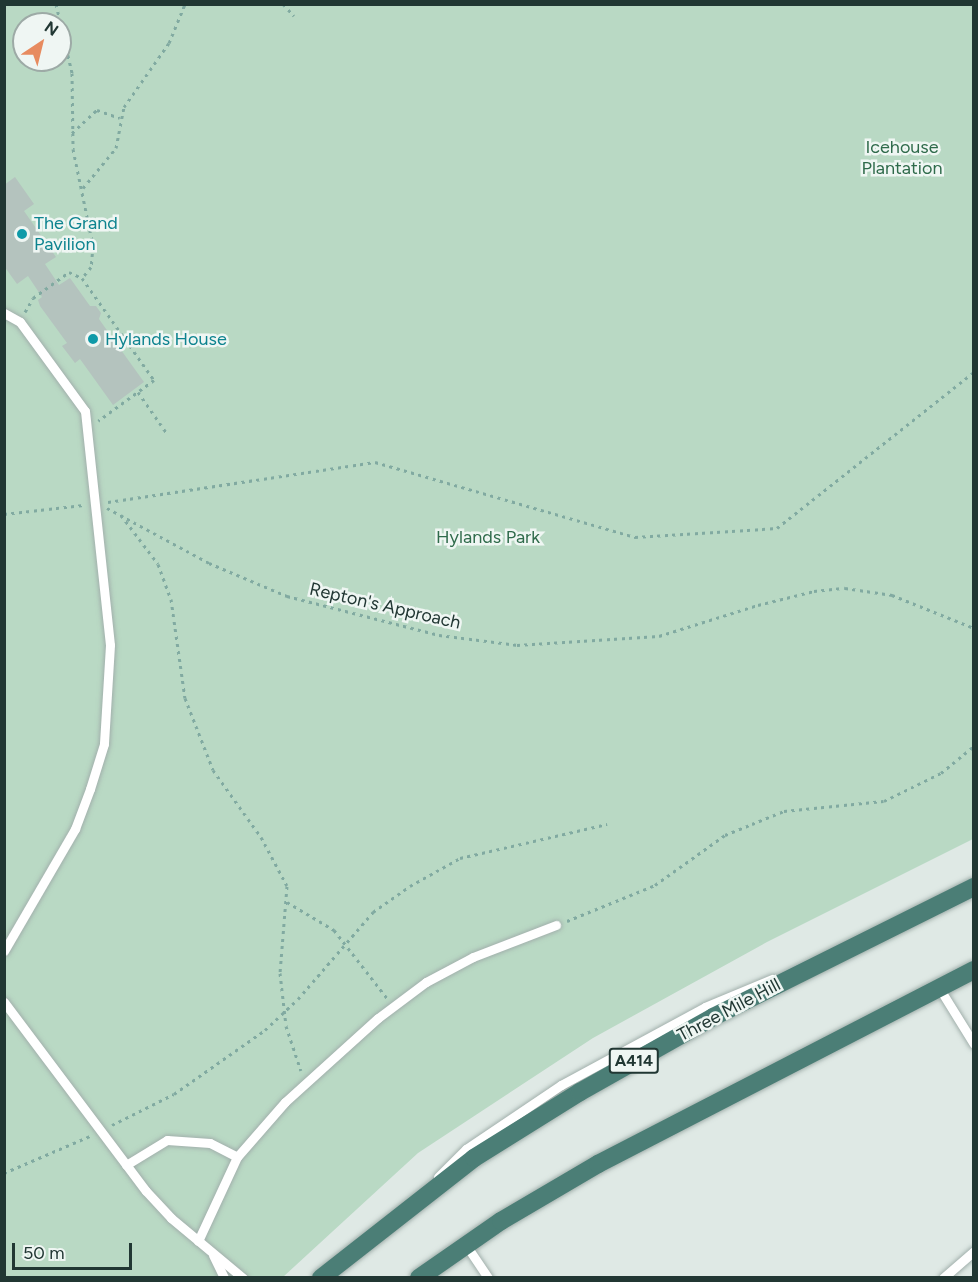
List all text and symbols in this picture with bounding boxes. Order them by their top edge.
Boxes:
north arrow [12,12,72,72]
text: N [41,17,62,40]
park label: Icehouse Plantation [861,137,943,180]
place label: The Grand Pavilion [34,213,118,256]
marker: The Grand Pavilion [15,227,29,241]
place label: Hylands House [105,328,227,350]
marker: Hylands House [86,332,100,346]
park label: Hylands Park [436,526,540,548]
street label: Repton's Approach [307,578,463,634]
street label: Three Mile Hill [674,974,784,1046]
road number: A414 [608,1048,660,1074]
scale bar [15,1231,135,1269]
text: 50 m [23,1242,65,1264]

